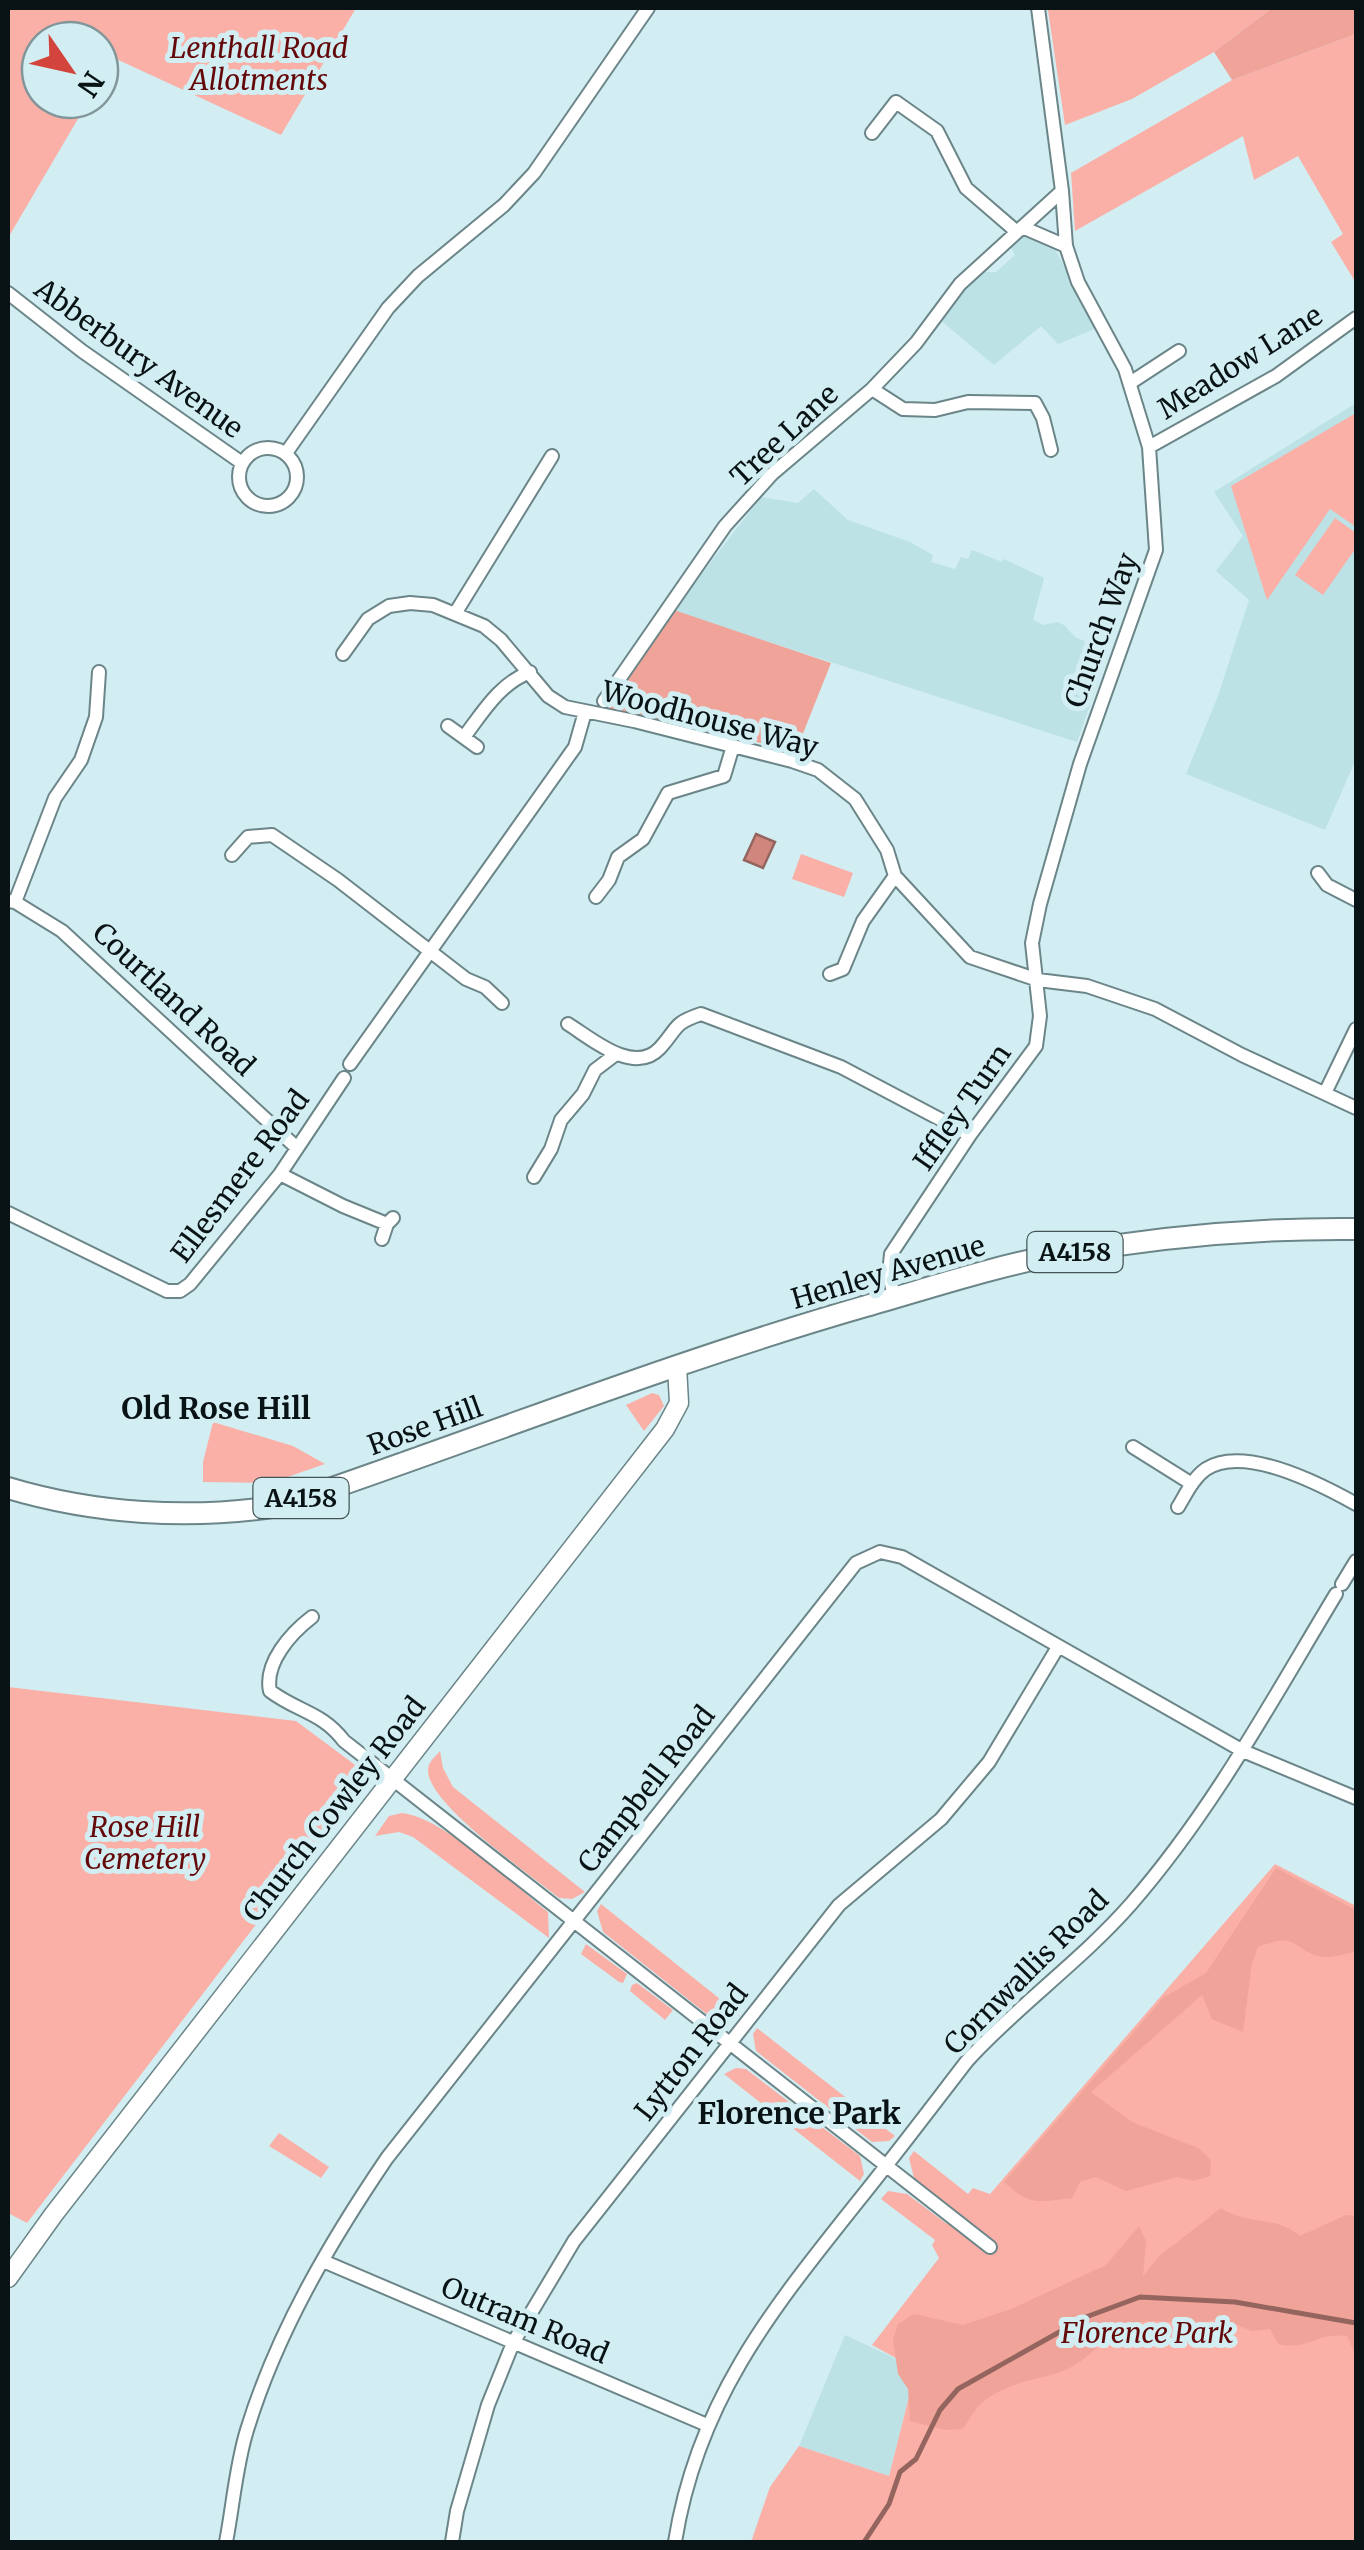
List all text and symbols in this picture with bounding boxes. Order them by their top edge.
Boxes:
north arrow [20,20,120,120]
park label: Lenthall Road Allotments [170,30,348,98]
text: N [70,65,112,103]
street label: Abberbury Avenue [27,270,250,446]
street label: Meadow Lane [1151,297,1329,427]
street label: Tree Lane [723,376,845,494]
street label: Church Way [1056,547,1146,712]
street label: Woodhouse Way [597,673,823,765]
street label: Courtland Road [85,915,263,1083]
street label: Iffley Turn [905,1037,1019,1177]
street label: Ellesmere Road [163,1082,317,1270]
street label: Henley Avenue [787,1227,989,1317]
road number: A4158 [1028,1232,1122,1272]
district label: Old Rose Hill [121,1389,311,1427]
street label: Rose Hill [363,1389,488,1463]
road number: A4158 [254,1478,348,1518]
street label: Church Cowley Road [235,1689,433,1929]
street label: Campbell Road [570,1698,722,1880]
park label: Rose Hill Cemetery [84,1809,206,1877]
street label: Cornwallis Road [936,1882,1116,2062]
street label: Lytton Road [627,1976,756,2127]
district label: Florence Park [697,2094,901,2132]
street label: Outram Road [436,2269,614,2372]
park label: Florence Park [1060,2315,1233,2351]

